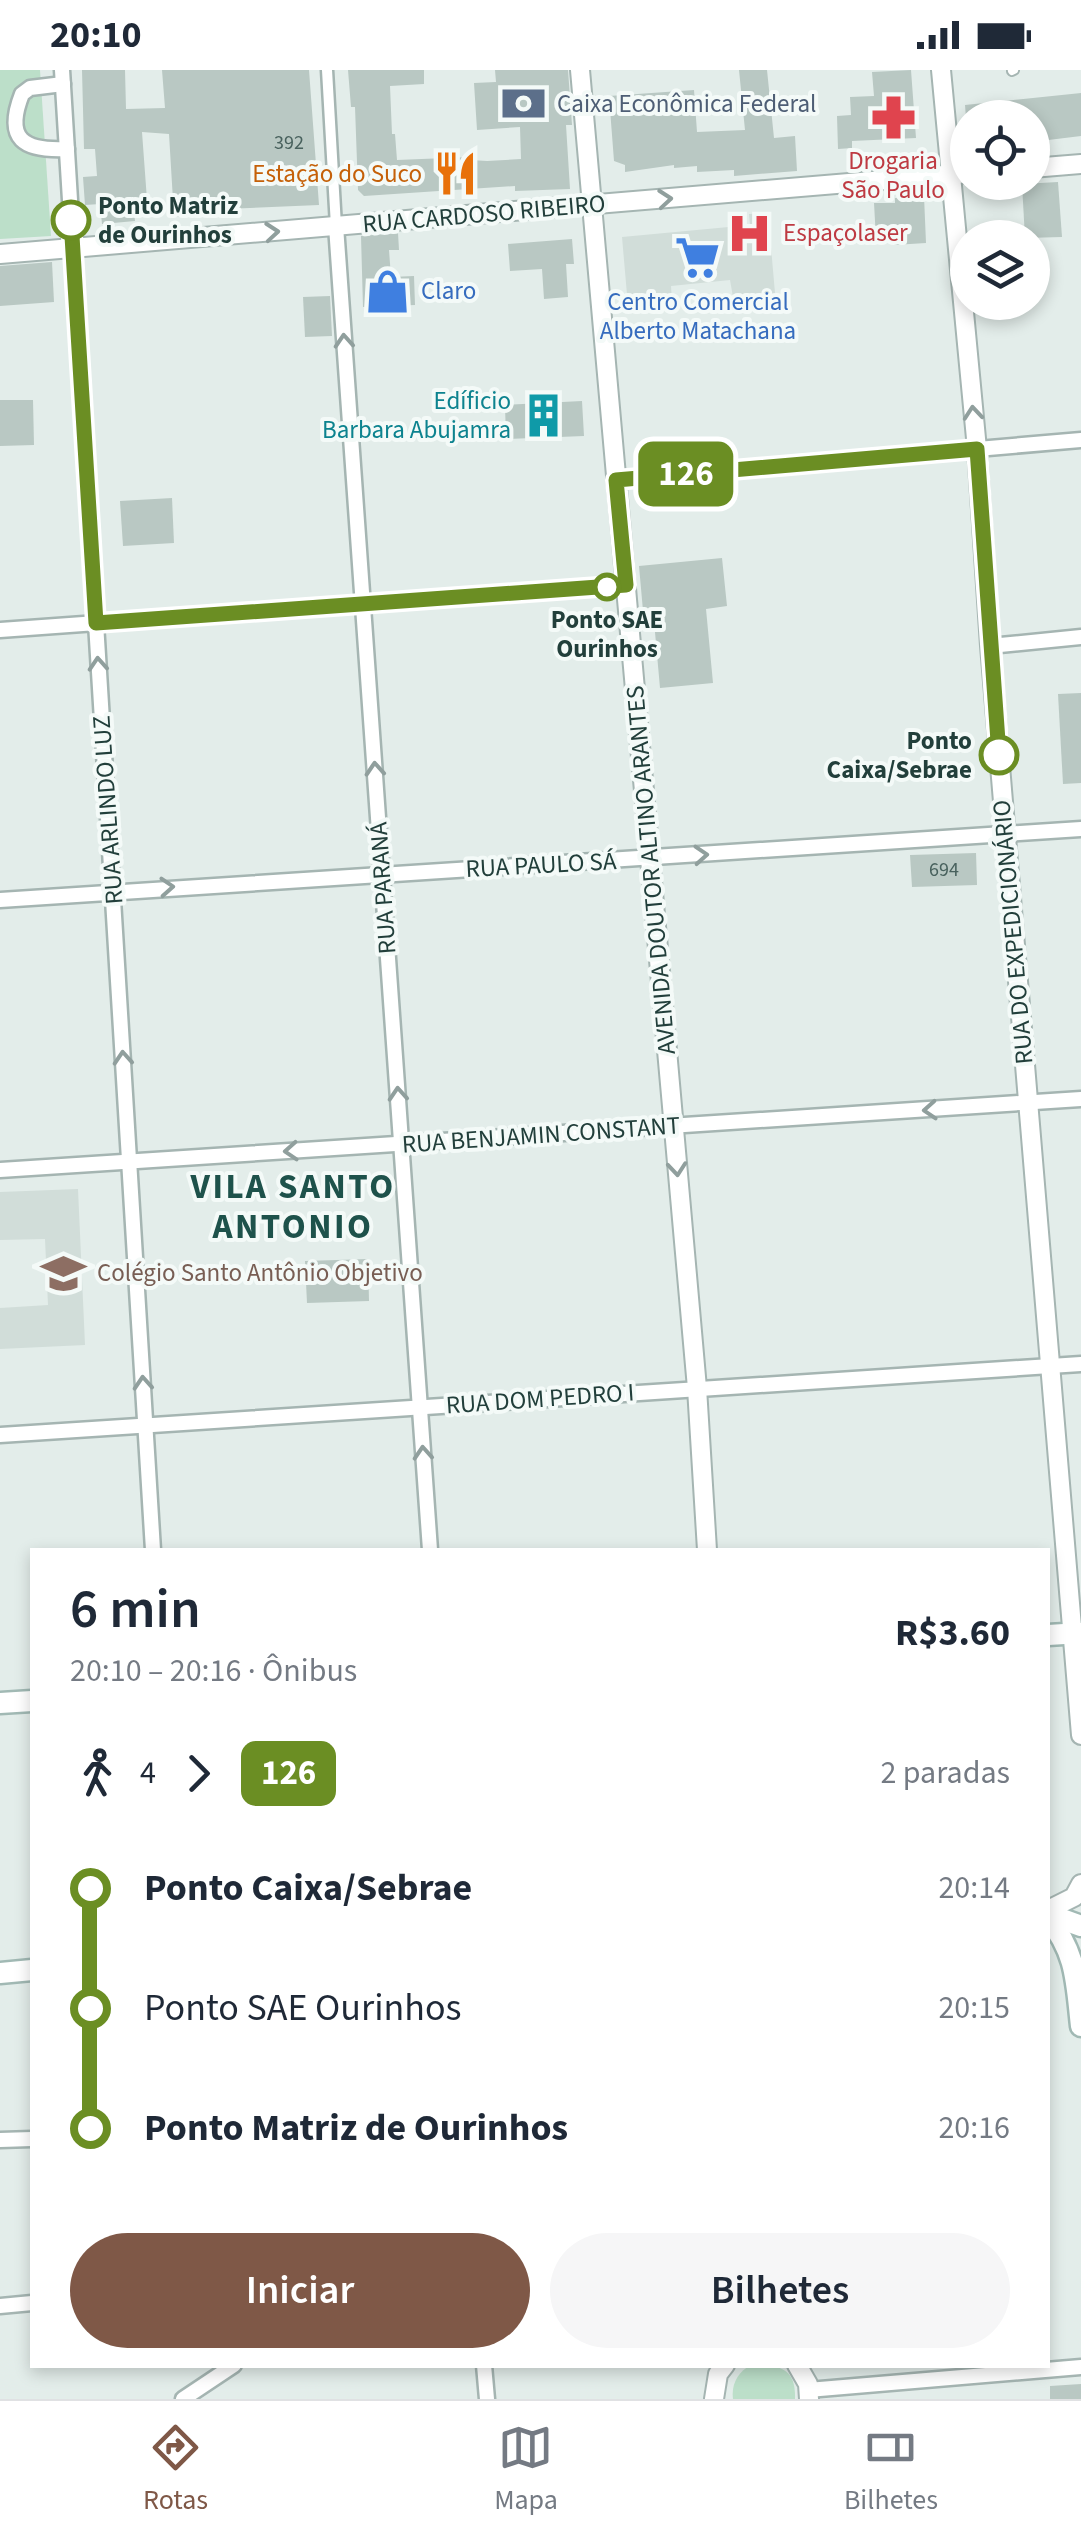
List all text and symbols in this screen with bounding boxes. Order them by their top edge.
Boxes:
text: 20:10 [50,8,142,62]
bank icon: Caixa Econômica Federal [500,80,548,128]
place label: Caixa Econômica Federal [557,86,816,122]
pharmacy icon: Drogaria São Paulo [869,93,917,141]
map controls [950,100,1050,320]
button: locate [950,100,1050,200]
house number: 392 [274,129,304,157]
place label: Drogaria São Paulo [841,143,945,208]
restaurant icon: Estação do Suco [431,150,479,198]
place label: Estação do Suco [252,156,422,192]
street label: RUA CARDOSO RIBEIRO [361,185,607,243]
place label: Ponto Matriz de Ourinhos [98,188,238,253]
one-way arrow [658,188,674,210]
marker: Ponto Matriz de Ourinhos [52,201,90,239]
hospital icon: Espaçolaser [726,209,774,257]
place label: Espaçolaser [783,215,908,251]
button: layers [950,220,1050,320]
one-way arrow [264,221,280,243]
supermarket icon: Centro Comercial Alberto Matachana [674,234,722,282]
shop icon: Claro [364,267,412,315]
place label: Claro [421,273,476,309]
place label: Centro Comercial Alberto Matachana [600,284,796,349]
one-way arrow [334,332,355,348]
place label: Edíficio Barbara Abujamra [322,383,511,448]
building icon: Edíficio Barbara Abujamra [520,391,568,439]
one-way arrow [963,404,985,420]
line badge: 126 [628,442,744,506]
text: 126 [658,449,714,499]
marker: Ponto SAE Ourinhos [594,574,620,600]
place label: Ponto SAE Ourinhos [551,602,663,667]
one-way arrow [88,656,110,672]
street label: AVENIDA DOUTOR ALTINO ARANTES [617,684,685,1056]
street label: RUA ARLINDO LUZ [83,714,133,906]
place label: Ponto Caixa/Sebrae [827,723,972,788]
marker: Ponto Caixa/Sebrae [980,736,1018,774]
one-way arrow [364,761,386,777]
street label: RUA DO EXPEDICIONÁRIO [984,798,1042,1066]
street label: RUA PARANÁ [360,820,406,955]
street label: RUA PAULO SÁ [465,843,618,887]
one-way arrow [694,845,710,866]
house number: 694 [929,856,959,884]
one-way arrow [159,877,175,898]
one-way arrow [113,1050,134,1066]
one-way arrow [387,1085,409,1101]
one-way arrow [921,1098,937,1120]
street label: RUA BENJAMIN CONSTANT [401,1107,681,1163]
one-way arrow [283,1140,299,1162]
district label: VILA SANTO ANTONIO [189,1162,396,1252]
one-way arrow [666,1162,688,1178]
school or university icon: Colégio Santo Antônio Objetivo [40,1249,88,1297]
place label: Colégio Santo Antônio Objetivo [97,1255,423,1291]
one-way arrow [133,1374,154,1390]
street label: RUA DOM PEDRO I [445,1374,635,1424]
one-way arrow [413,1444,434,1460]
text: 6 min [70,1571,201,1649]
text: R$3.60 [895,1606,1010,1660]
text: 20:10 – 20:16 · Ônibus [70,1648,357,1694]
icon: walk [70,1746,125,1801]
icon: forward [171,1746,226,1801]
text: 126 [261,1748,316,1798]
text: 4 [140,1750,156,1796]
text: 2 paradas [880,1750,1010,1796]
text: Ponto Caixa/Sebrae [144,1861,472,1915]
text: 20:14 [938,1865,1010,1911]
text: Ponto SAE Ourinhos [144,1981,461,2035]
text: 20:15 [938,1985,1010,2031]
text: Ponto Matriz de Ourinhos [144,2101,568,2155]
text: 20:16 [938,2105,1010,2151]
button: Iniciar [70,2233,530,2348]
button: Bilhetes [550,2233,1010,2348]
tab: Rotas [143,2420,208,2520]
tab: Mapa [494,2420,558,2520]
tab: Bilhetes [844,2420,938,2520]

